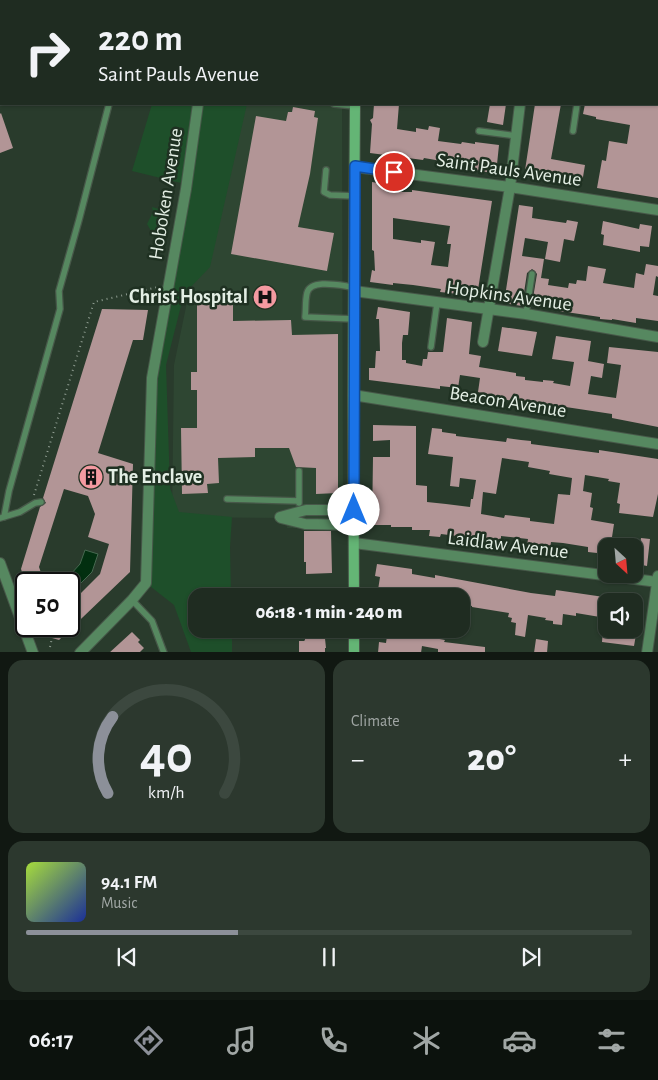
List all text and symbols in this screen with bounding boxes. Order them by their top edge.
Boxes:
icon: right [15,20,80,85]
text: 220 m [98,22,183,57]
text: Saint Pauls Avenue [98,63,259,85]
street label: Hoboken Avenue [146,127,186,261]
street label: Saint Pauls Avenue [435,150,583,190]
pin [373,151,415,193]
icon: arrive [380,158,408,186]
street label: Hopkins Avenue [445,277,573,315]
hospital icon: Christ Hospital [252,284,278,310]
place label: Christ Hospital [129,287,248,307]
street label: Beacon Avenue [448,383,568,421]
building icon: The Enclave [78,464,104,490]
place label: The Enclave [108,467,202,487]
position arrow [327,483,379,535]
street label: Laidlaw Avenue [446,528,570,562]
north arrow [598,538,642,582]
map controls [598,538,643,638]
speed limit sign: 50 [15,572,80,637]
button: sound [598,593,643,638]
text: 06:18 · 1 min · 240 m [256,603,403,622]
text: Climate [351,713,400,729]
text: 40 [140,730,193,782]
text: 20° [467,740,516,778]
text: − [351,746,364,774]
text: + [619,746,632,774]
text: km/h [148,784,185,802]
text: 94.1 FM [101,873,157,892]
text: Music [101,895,137,911]
icon: previous [113,943,141,971]
icon: pause [315,943,343,971]
icon: next [517,943,545,971]
icon: directions [131,1023,166,1058]
icon: music [224,1023,259,1058]
icon: phone [316,1023,351,1058]
icon: climate [409,1023,444,1058]
icon: car [502,1023,537,1058]
icon: filters [594,1023,629,1058]
text: 06:17 [29,1029,73,1051]

